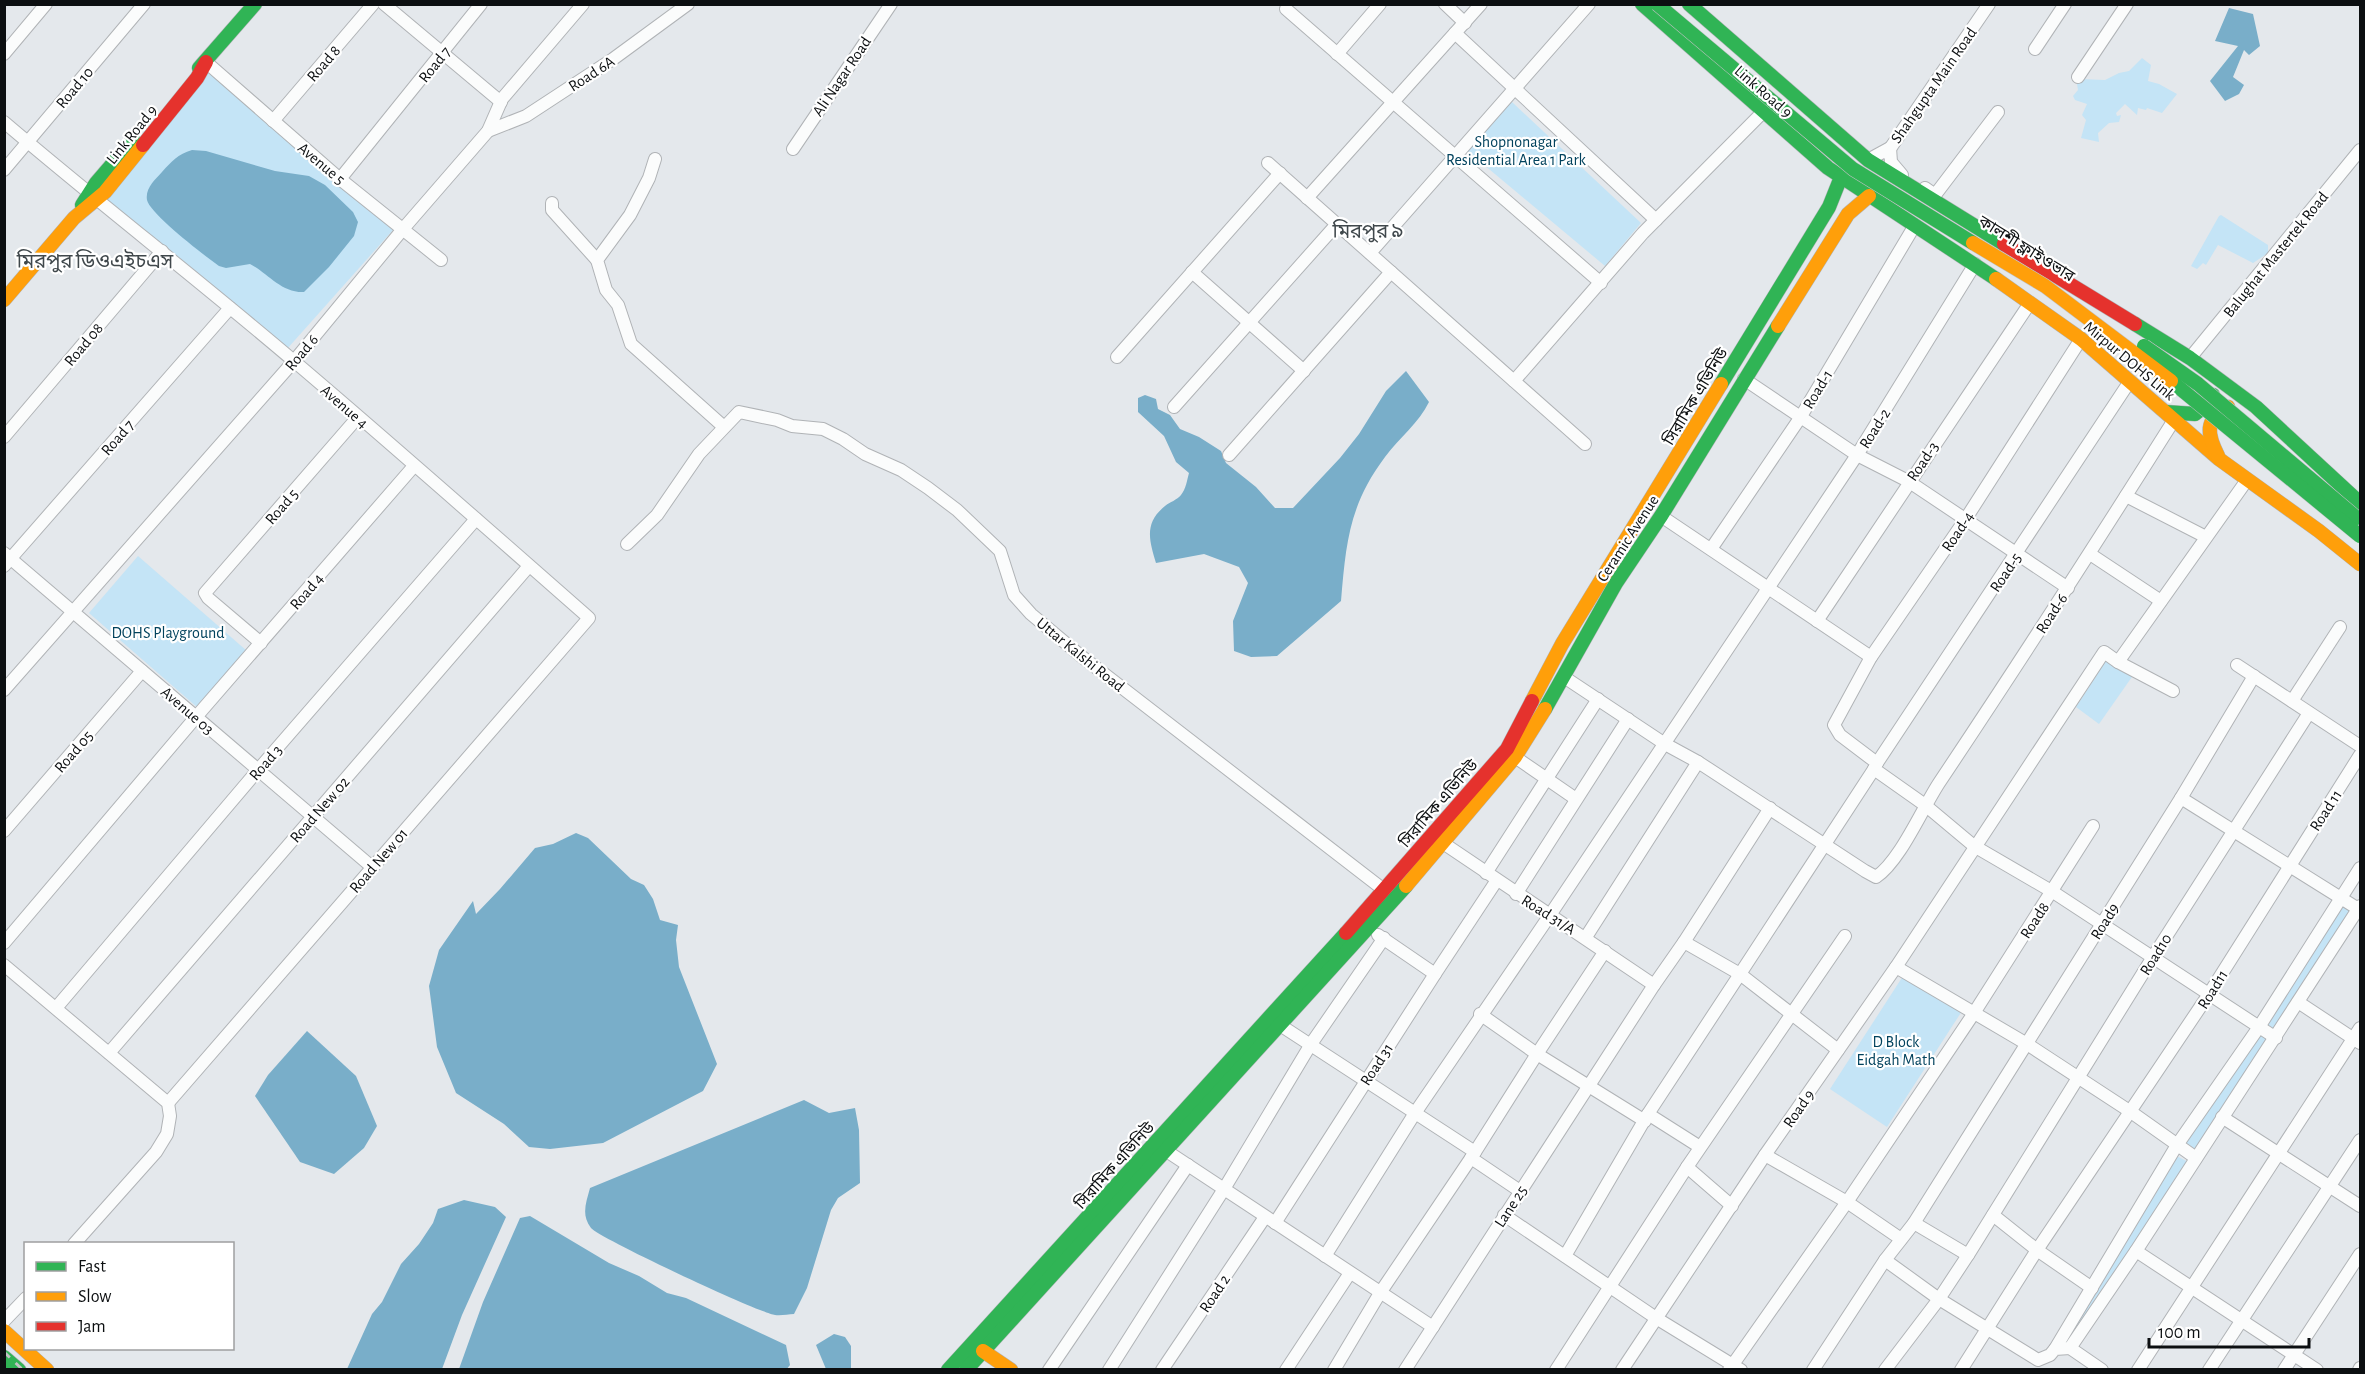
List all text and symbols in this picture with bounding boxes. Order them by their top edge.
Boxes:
street label: Shahgupta Main Road [1888,25,1980,146]
street label: Ali Nagar Road [809,34,874,119]
street label: Road 8 [304,43,344,85]
street label: Road 7 [416,43,454,86]
street label: Road 6A [566,53,617,95]
street label: Link Road 9 [1731,63,1795,121]
street label: Road 10 [53,64,96,111]
street label: Link Road 9 [103,102,160,167]
park label: Shopnonagar Residential Area 1 Park [1446,134,1587,168]
street label: Avenue 5 [295,140,348,188]
street label: Balughat Mastertek Road [2220,189,2331,320]
street label: কালশী ফ্লাইওভার [1975,211,2079,285]
district label: মিরপুর ৯ [1332,219,1403,243]
district label: মিরপুর ডিওএইচএস [16,249,174,273]
street label: Mirpur DOHS Link [2081,318,2178,404]
street label: Road 08 [61,320,106,369]
street label: Road 6 [282,331,321,374]
street label: সিরামিক এভিনিউ [1658,344,1731,449]
street label: Road-1 [1800,367,1836,412]
street label: Avenue 4 [318,382,371,432]
street label: Road-2 [1856,406,1893,451]
street label: Road 7 [98,417,137,458]
street label: Road-3 [1904,439,1942,484]
street label: Road 5 [262,486,301,527]
street label: Ceramic Avenue [1594,492,1662,585]
street label: Road-4 [1939,508,1977,554]
street label: Road-5 [1987,550,2025,595]
street label: Road 4 [287,570,327,613]
street label: Road-6 [2033,591,2071,636]
street label: Uttar Kalshi Road [1033,615,1127,695]
park label: DOHS Playground [112,625,224,642]
street label: Avenue 03 [158,684,217,738]
street label: Road 05 [51,728,96,776]
street label: Road 3 [246,742,285,783]
street label: সিরামিক এভিনিউ [1394,755,1481,851]
street label: Road New 02 [287,774,353,846]
street label: Road 11 [2307,787,2345,834]
street label: Road New 01 [347,825,411,896]
street label: Road 31/A [1519,892,1578,938]
street label: Road8 [2017,900,2052,941]
street label: Road9 [2088,901,2122,942]
street label: Road10 [2137,931,2175,978]
street label: Road11 [2195,967,2231,1012]
park label: D Block Eidgah Math [1856,1034,1936,1068]
street label: Road 31 [1357,1041,1396,1088]
street label: Road 9 [1780,1087,1817,1130]
street label: সিরামিক এভিনিউ [1070,1118,1158,1213]
street label: Lane 25 [1492,1183,1530,1230]
legend [24,1242,234,1350]
text: Fast [78,1258,106,1276]
street label: Road 2 [1197,1272,1233,1315]
text: Slow [78,1288,111,1306]
scale bar [2149,1311,2310,1349]
text: Jam [78,1318,106,1336]
text: 100 m [2158,1324,2201,1342]

